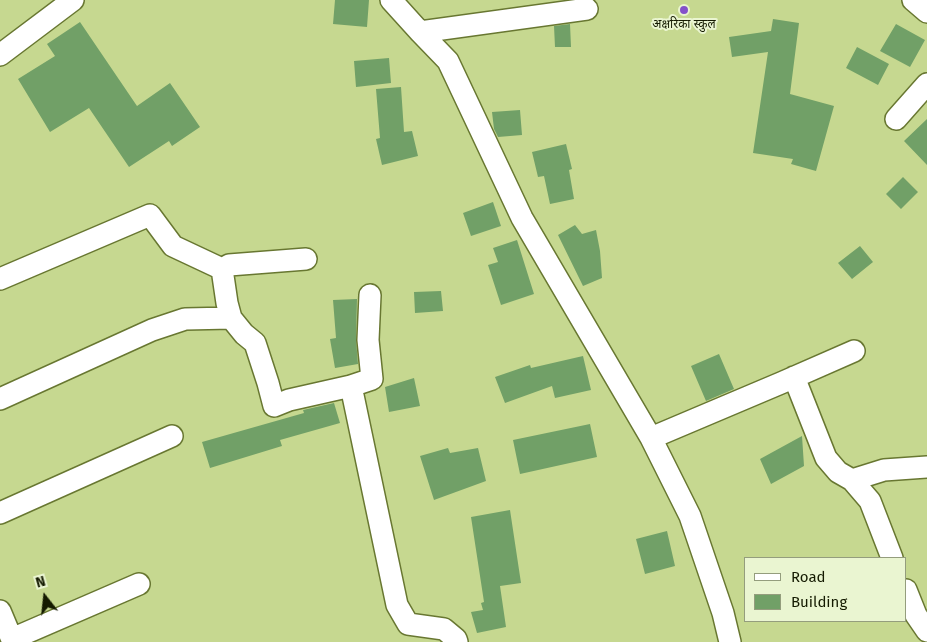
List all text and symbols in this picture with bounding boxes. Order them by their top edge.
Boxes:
marker: अक्षरिका स्कुल [678,4,690,16]
place label: अक्षरिका स्कुल [652,18,716,32]
legend [744,557,907,622]
text: Road [791,568,826,586]
north arrow [20,572,70,622]
text: N [34,573,48,592]
text: Building [791,593,847,611]

